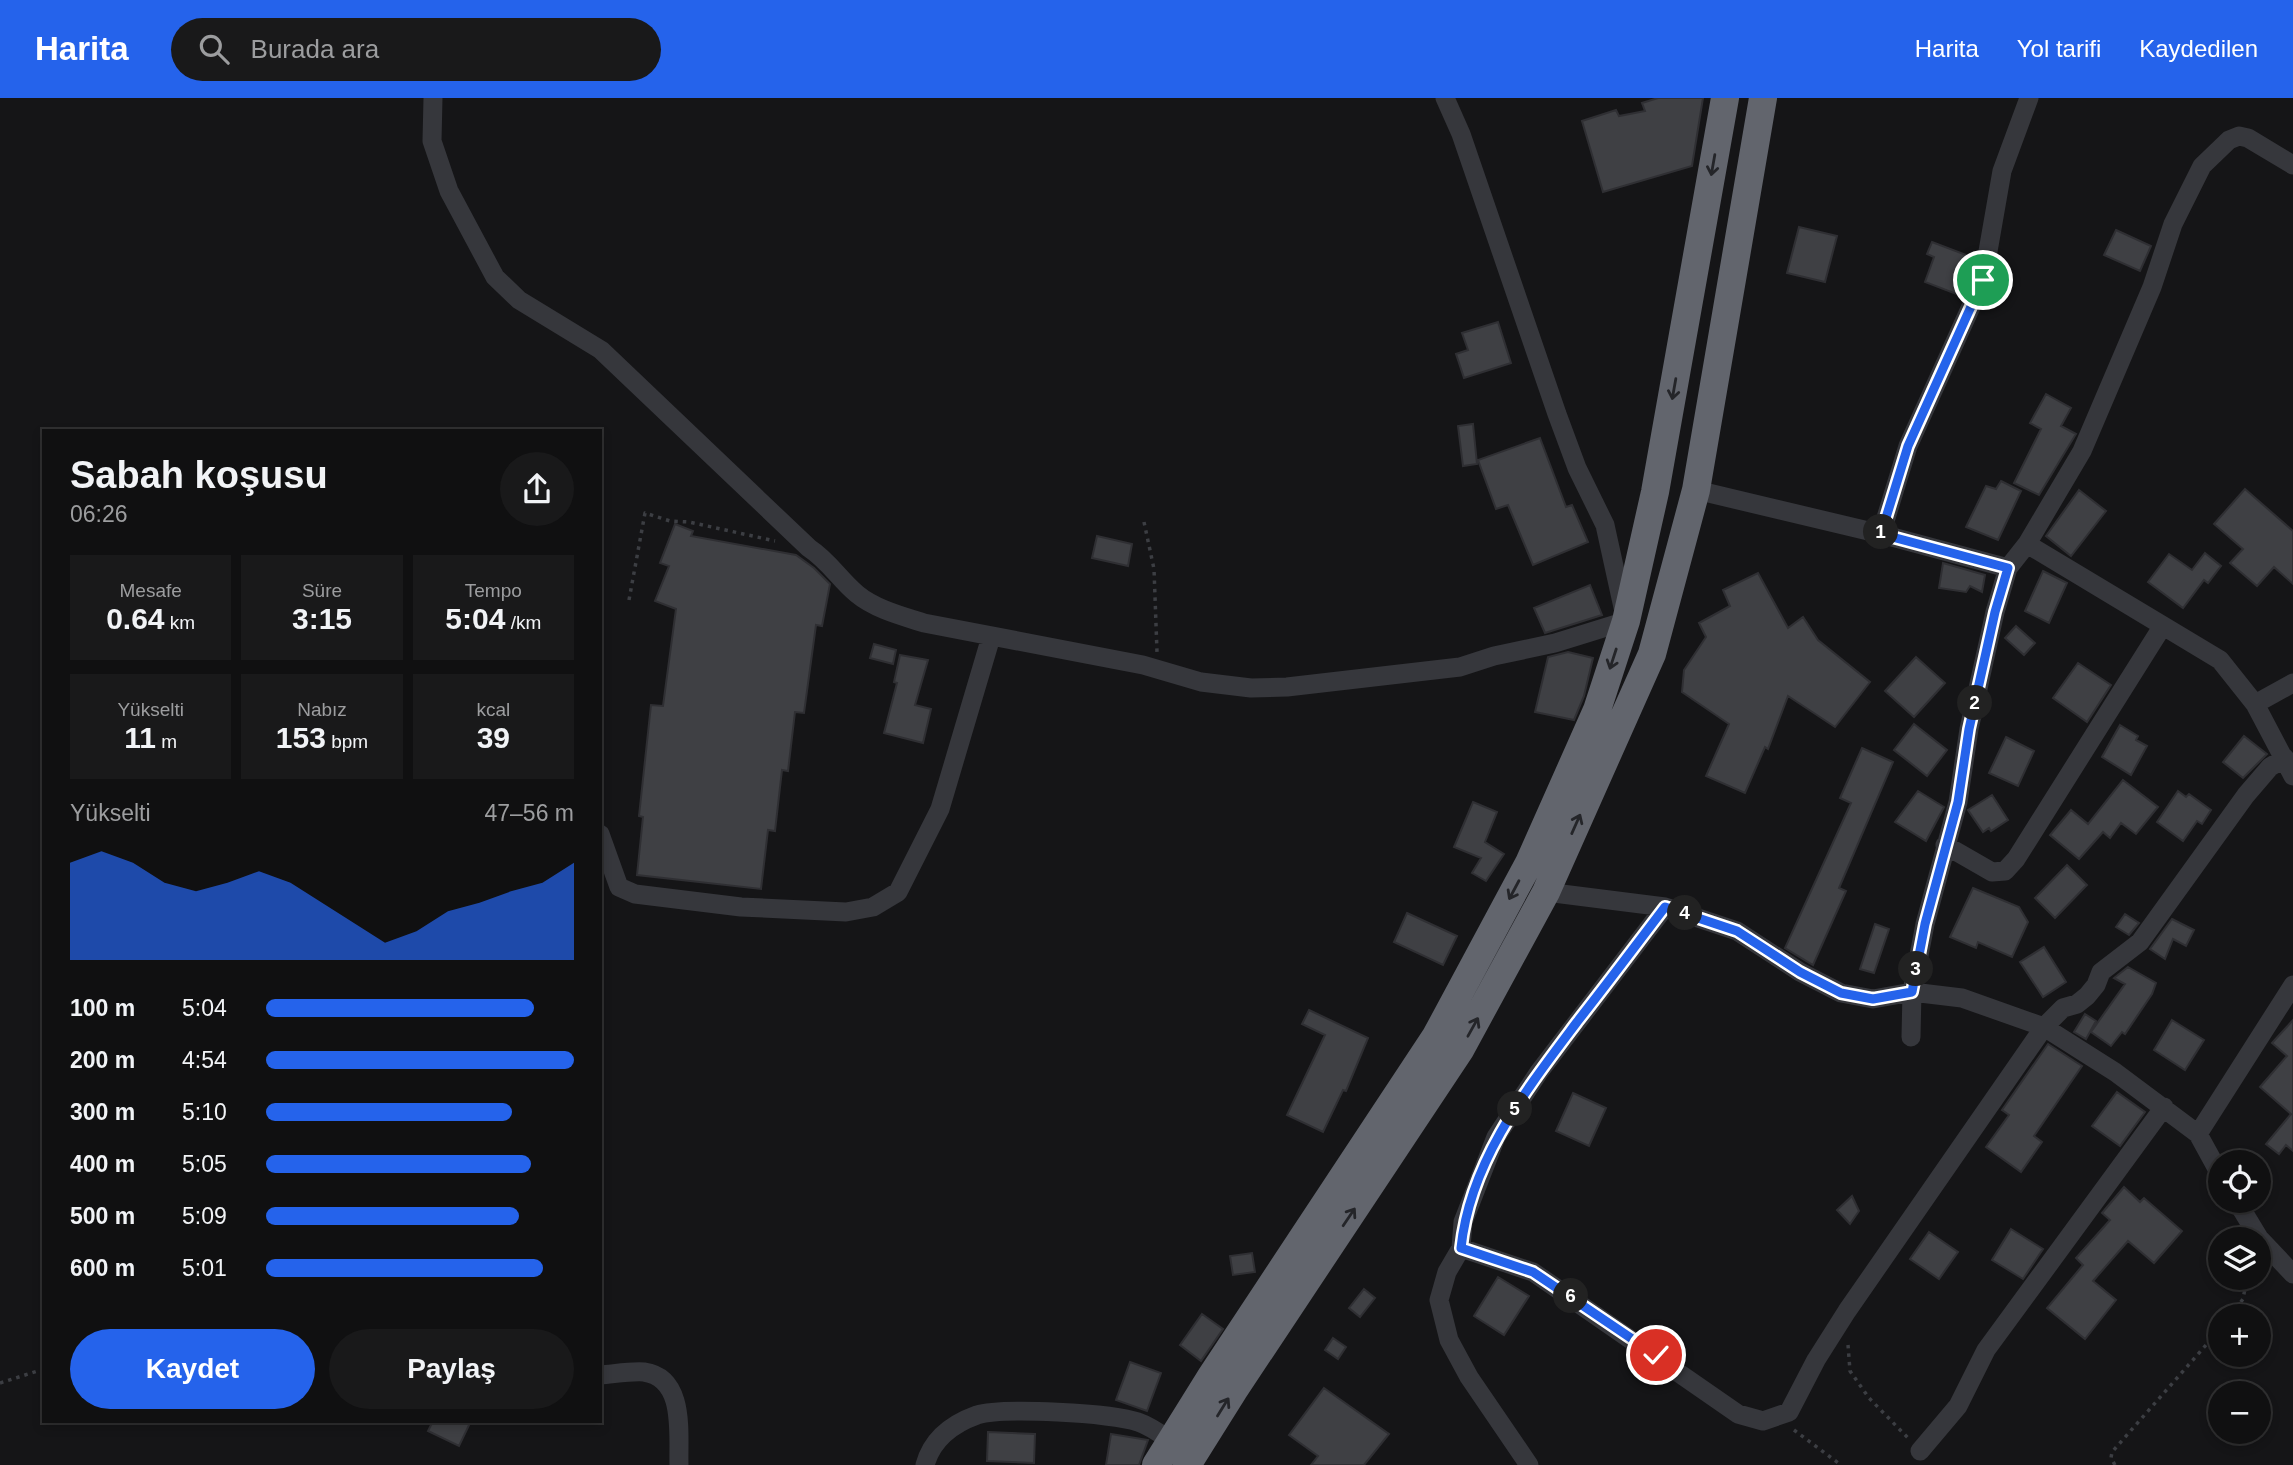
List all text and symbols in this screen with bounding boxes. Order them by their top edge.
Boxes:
search box [171,18,661,81]
text: Harita [35,30,129,67]
icon: search [195,30,233,68]
text: Burada ara [251,34,379,64]
text: Harita [1915,35,1979,62]
text: Yol tarifi [2017,35,2101,62]
text: Kaydedilen [2139,35,2258,62]
one-way arrow [1706,153,1720,176]
pin [1953,250,2013,310]
icon: arrive [1964,261,2002,299]
one-way arrow [1666,377,1680,400]
button: share [500,452,574,526]
text: Sabah koşusu [70,454,328,496]
text: 06:26 [70,501,128,527]
pin: 1 [1864,514,1898,550]
text: 1 [1875,521,1886,542]
text: Mesafe [120,580,182,601]
text: Süre [302,580,342,601]
text: Tempo [465,580,522,601]
text: 0.64 [106,602,165,635]
text: 3:15 [292,602,352,635]
text: 5:04 [445,602,505,635]
text: km [165,612,195,633]
text: /km [505,612,541,633]
one-way arrow [1606,647,1619,669]
pin: 2 [1958,686,1993,720]
text: 2 [1969,692,1980,713]
text: Yükselti [117,699,184,720]
text: Nabız [297,699,347,720]
text: kcal [476,699,510,720]
text: 11 [124,721,156,754]
text: 153 [276,721,326,754]
text: 39 [477,721,510,754]
text: m [156,731,177,752]
text: bpm [326,731,368,752]
text: Yükselti [70,800,151,826]
text: 47–56 m [484,800,574,826]
one-way arrow [1570,814,1583,835]
one-way arrow [1507,879,1521,900]
pin: 4 [1668,896,1702,930]
text: 4 [1679,902,1690,923]
pin: 3 [1898,952,1934,986]
text: 3 [1910,958,1921,979]
text: 100 m [70,995,135,1021]
text: 5:04 [182,995,227,1021]
one-way arrow [1466,1017,1480,1037]
text: 200 m [70,1047,135,1073]
text: 4:54 [182,1047,227,1073]
pin: 5 [1498,1091,1532,1126]
text: 5 [1509,1098,1520,1119]
text: 300 m [70,1099,135,1125]
text: 5:10 [182,1099,227,1125]
map controls [2208,1150,2271,1444]
button: locate [2208,1150,2271,1213]
text: 400 m [70,1151,135,1177]
text: 5:05 [182,1151,227,1177]
text: 500 m [70,1203,135,1229]
text: 5:09 [182,1203,227,1229]
one-way arrow [1342,1208,1356,1227]
button: layers [2208,1227,2271,1290]
text: 600 m [70,1255,135,1281]
text: 5:01 [182,1255,227,1281]
pin: 6 [1554,1278,1588,1314]
text: 6 [1565,1285,1576,1306]
button: + [2208,1304,2271,1367]
pin [1626,1325,1686,1385]
button: Kaydet [70,1329,315,1409]
button: Paylaş [329,1329,574,1409]
icon: check [1637,1336,1675,1374]
button: − [2208,1381,2271,1444]
one-way arrow [1216,1398,1231,1417]

